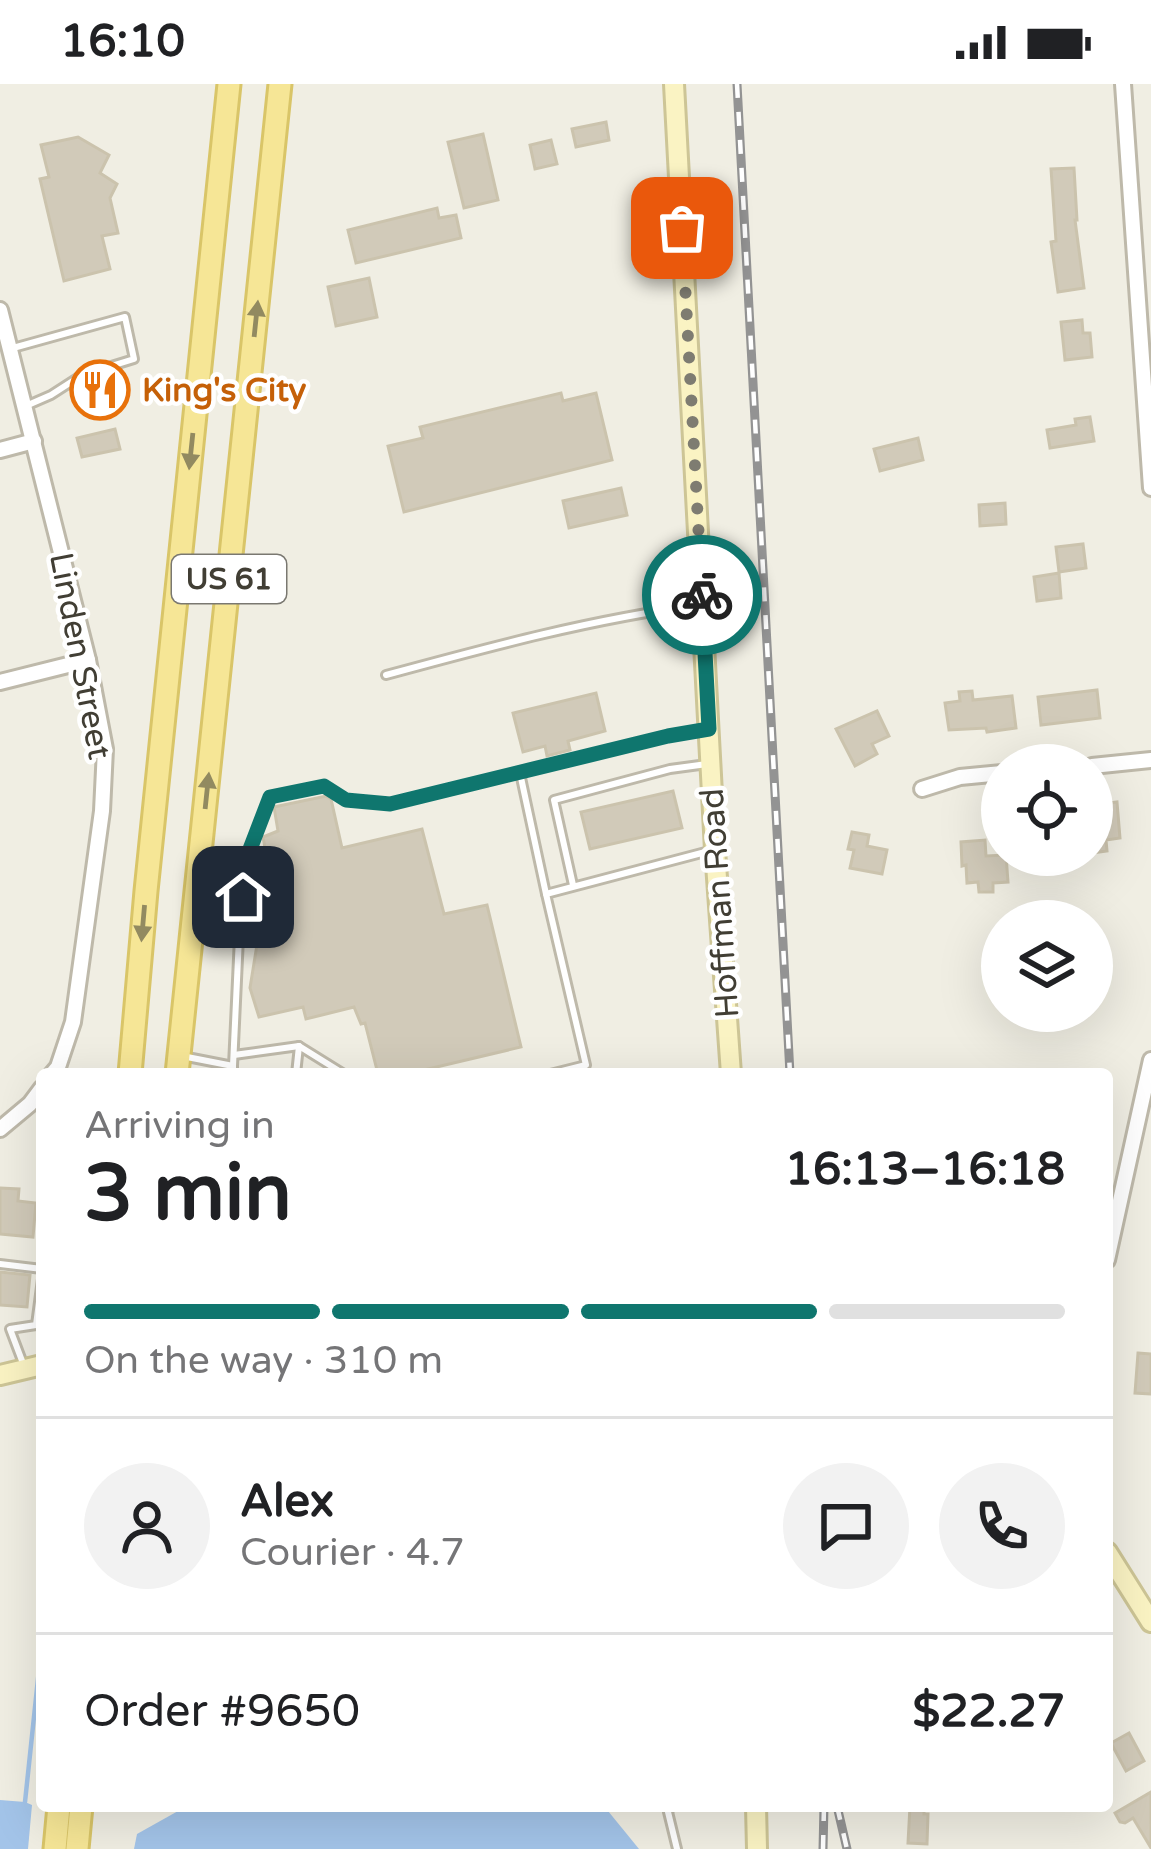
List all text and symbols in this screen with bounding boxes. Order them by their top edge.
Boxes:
text: 16:10 [60,15,185,69]
pin [631,177,733,279]
icon: bag [649,195,715,261]
one-way arrow [246,300,265,337]
restaurant icon: King's City [69,359,131,421]
place label: King's City [142,371,307,410]
one-way arrow [181,433,200,470]
courier [642,535,762,655]
street label: Linden Street [41,549,119,763]
road number: US 61 [172,555,286,603]
icon: bike [669,562,735,628]
map controls [981,744,1113,1032]
button: locate [981,744,1113,876]
one-way arrow [198,771,217,809]
street label: Hoffman Road [693,787,747,1019]
pin [192,846,294,948]
icon: home [210,864,276,930]
button: layers [981,900,1113,1032]
one-way arrow [133,904,152,942]
text: Arriving in [84,1102,275,1149]
text: 16:13–16:18 [785,1143,1065,1197]
text: 3 min [84,1147,292,1241]
text: On the way · 310 m [84,1337,443,1384]
button: person [84,1463,210,1589]
button: chat [783,1463,909,1589]
button: phone [939,1463,1065,1589]
text: Alex [240,1475,334,1529]
text: Courier · 4.7 [240,1529,465,1576]
text: Order #9650 [84,1685,360,1739]
text: $22.27 [913,1685,1065,1739]

